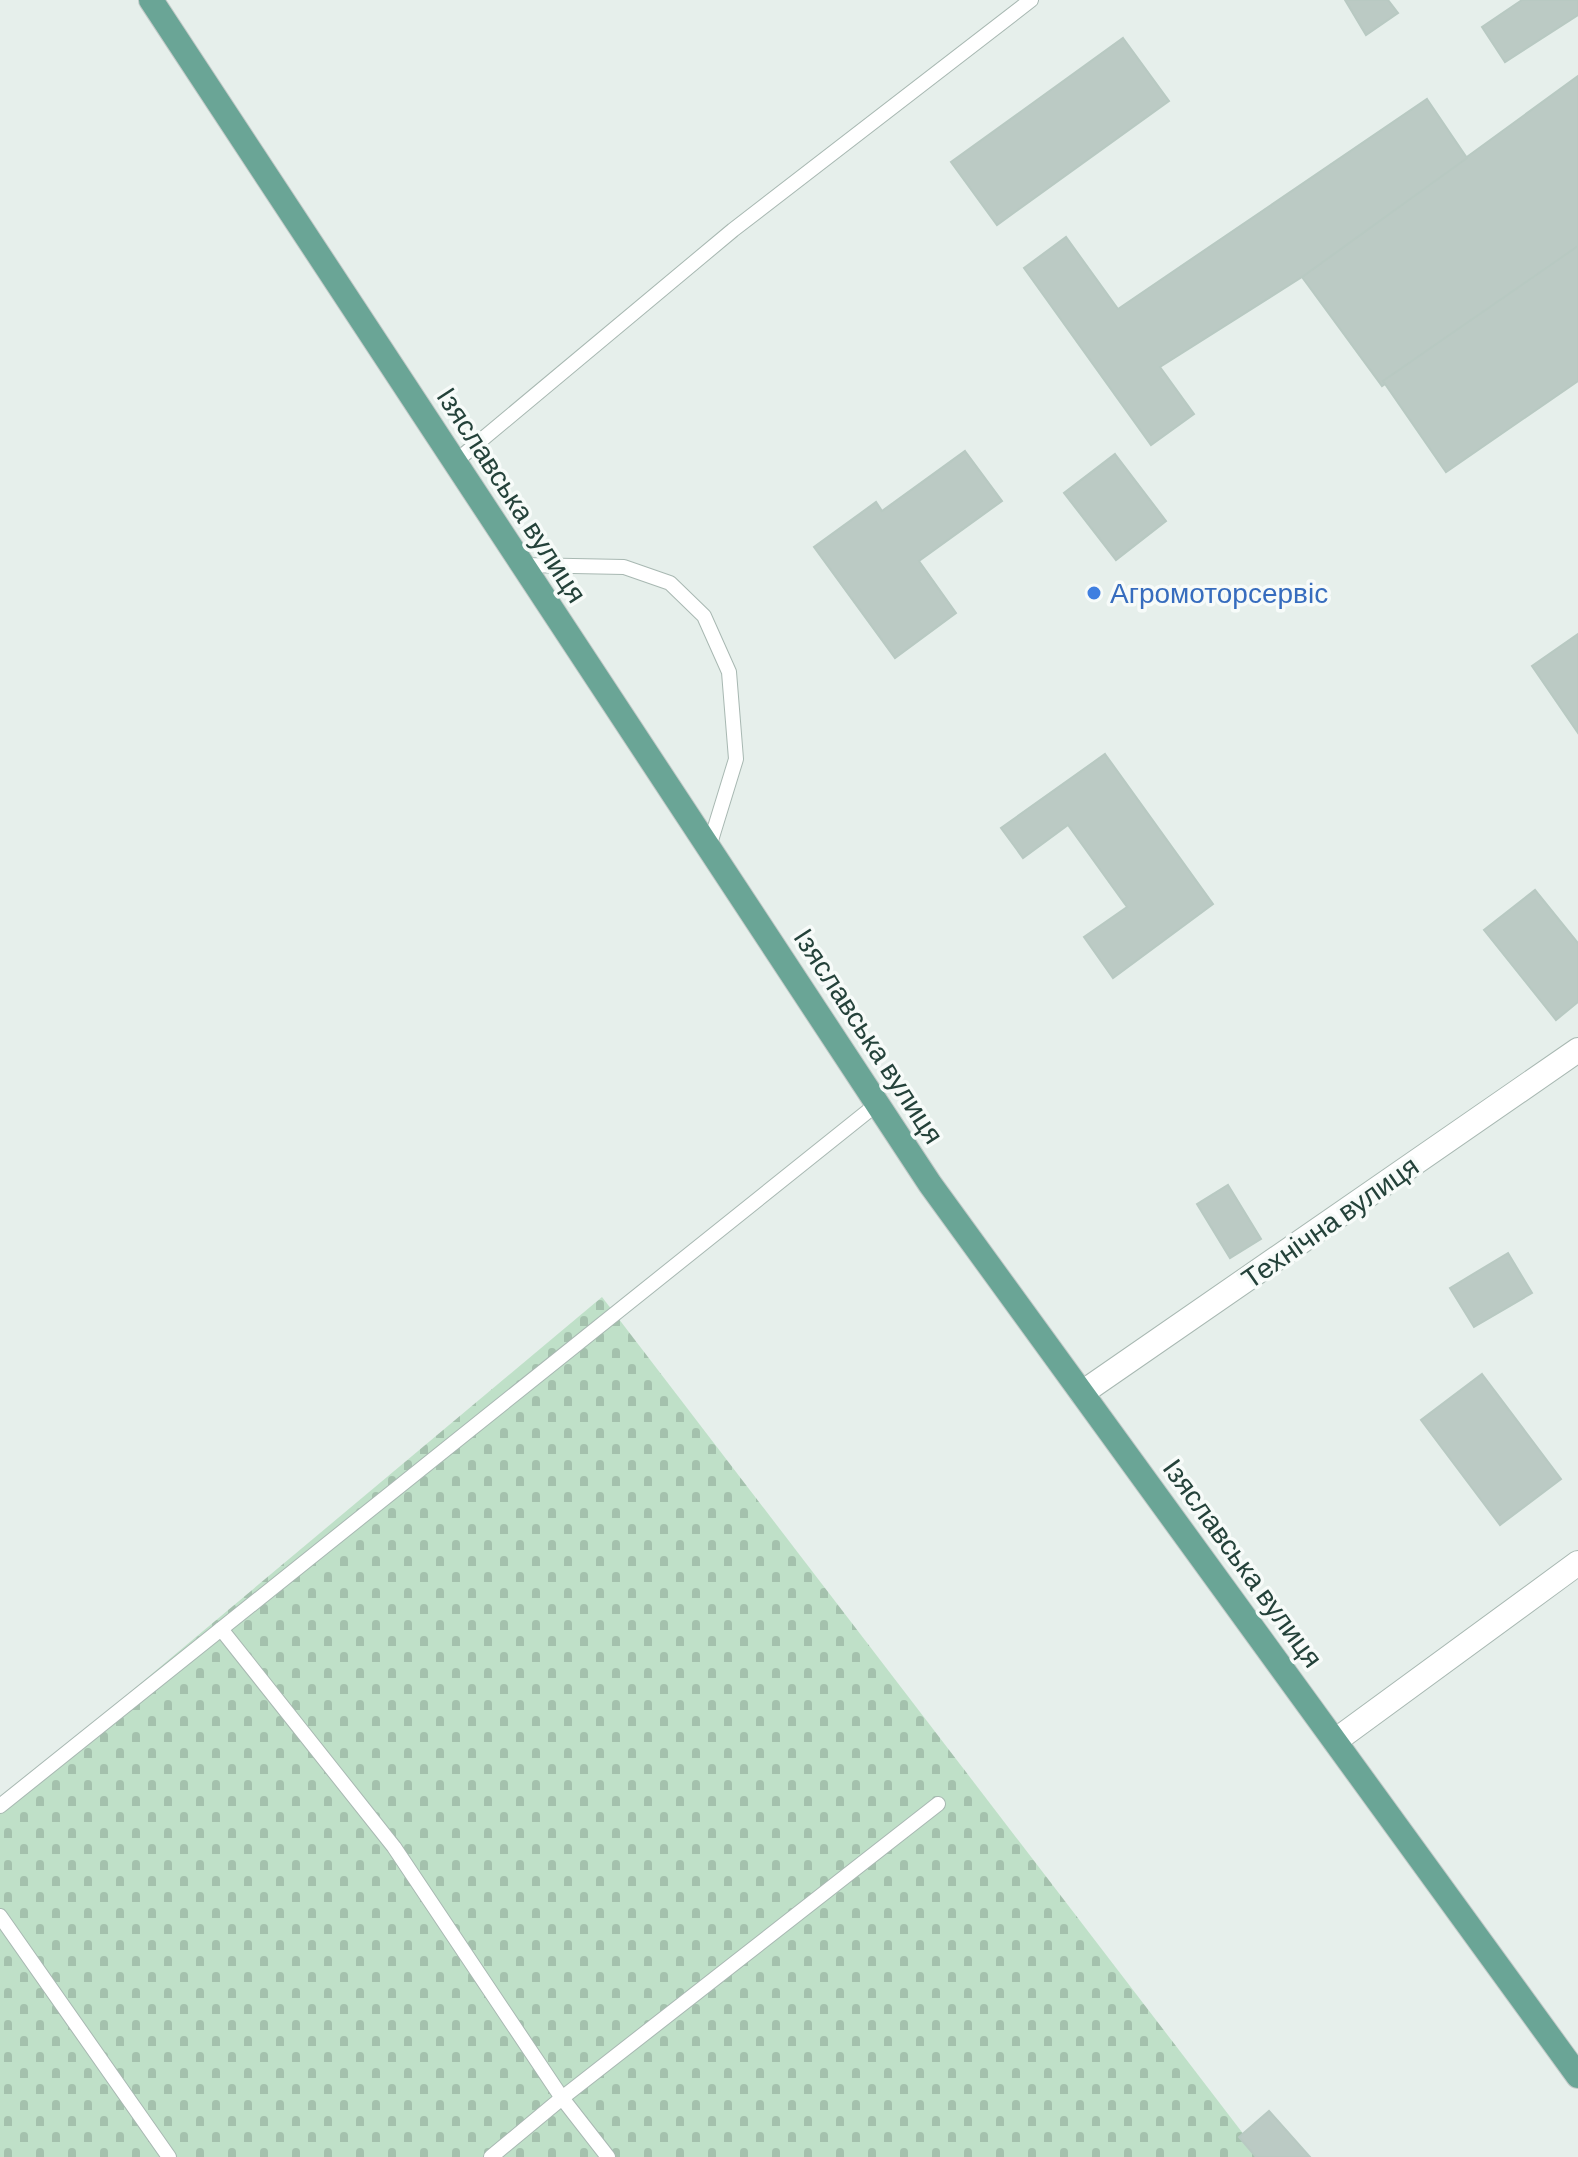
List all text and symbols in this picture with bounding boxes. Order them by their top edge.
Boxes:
street label: Ізяславська вулиця [431,380,595,608]
place label: Агромоторсервіс [1110,575,1328,609]
marker: Агромоторсервіс [1085,584,1103,602]
street label: Ізяславська вулиця [788,921,952,1149]
street label: Технічна вулиця [1234,1148,1424,1295]
street label: Ізяславська вулиця [1157,1451,1331,1673]

